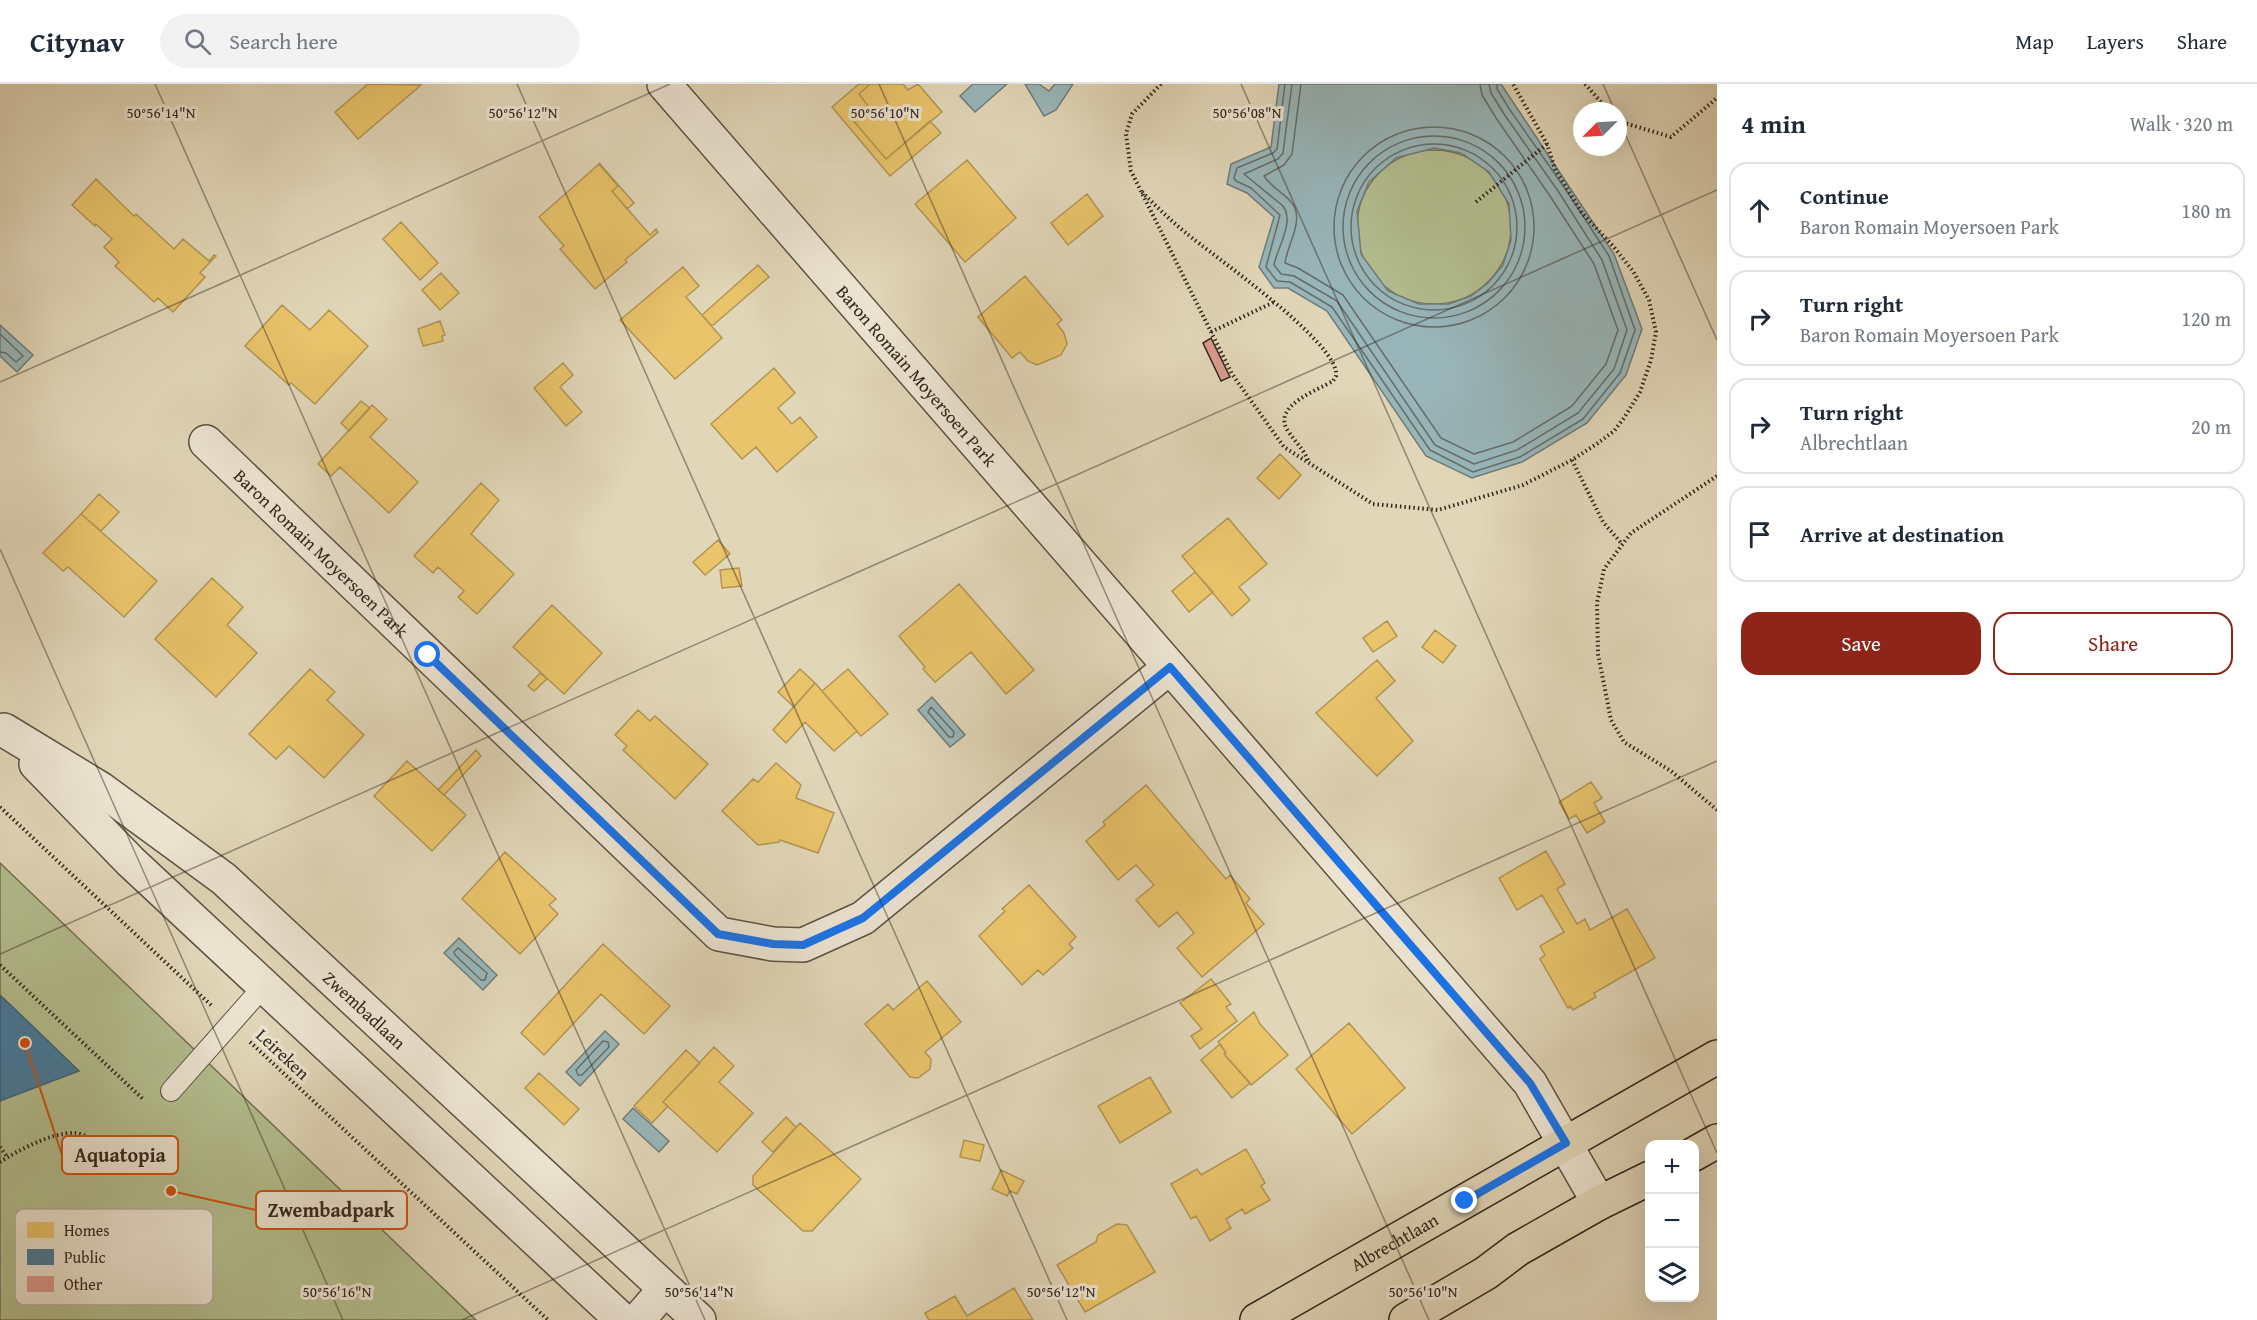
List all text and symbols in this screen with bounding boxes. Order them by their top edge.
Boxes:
search box [160,14,580,68]
text: Citynav [30,21,124,62]
icon: search [181,25,214,58]
text: Search here [229,25,338,57]
text: Map [2015,26,2054,57]
text: Layers [2087,26,2144,57]
text: Share [2177,26,2227,57]
text: 50°56'14"N [127,102,196,123]
text: 50°56'12"N [489,102,558,123]
text: 50°56'10"N [851,102,920,123]
text: 50°56'08"N [1213,102,1282,123]
north arrow [1573,102,1627,156]
text: 4 min [1741,104,1806,143]
text: Walk · 320 m [2130,109,2233,138]
text: Continue [1800,180,1889,212]
icon: ahead [1743,194,1776,227]
text: 180 m [2181,196,2231,225]
text: Baron Romain Moyersoen Park [1800,212,2059,241]
street label: Baron Romain Moyersoen Park [830,279,1004,473]
text: Turn right [1800,288,1903,320]
icon: right [1743,302,1776,335]
text: 120 m [2181,304,2231,333]
text: Baron Romain Moyersoen Park [1800,320,2059,349]
text: Turn right [1800,396,1903,428]
icon: right [1743,410,1776,443]
text: 20 m [2191,412,2231,441]
text: Albrechtlaan [1800,428,1908,457]
street label: Baron Romain Moyersoen Park [228,462,416,644]
icon: arrive [1743,518,1776,551]
text: Arrive at destination [1800,518,2004,550]
button: Save [1741,612,1981,675]
button: Share [1993,612,2233,675]
route start [414,641,440,667]
street label: Zwembadlaan [317,964,412,1055]
street label: Leireken [250,1022,316,1086]
callout: Aquatopia [62,1136,178,1174]
text: Aquatopia [74,1140,167,1169]
map controls [1645,1140,1699,1302]
button: + [1645,1140,1699,1194]
route end [1451,1187,1477,1213]
callout: Zwembadpark [256,1191,407,1229]
button: − [1645,1194,1699,1248]
text: Zwembadpark [268,1195,395,1224]
street label: Albrechtlaan [1345,1206,1443,1277]
legend [15,1209,213,1305]
text: Homes [64,1218,110,1242]
text: Public [64,1245,106,1269]
button: layers [1645,1248,1699,1302]
text: Other [64,1272,103,1296]
text: 50°56'16"N [303,1281,372,1302]
text: 50°56'14"N [665,1281,734,1302]
text: 50°56'12"N [1027,1281,1096,1302]
text: 50°56'10"N [1389,1281,1458,1302]

